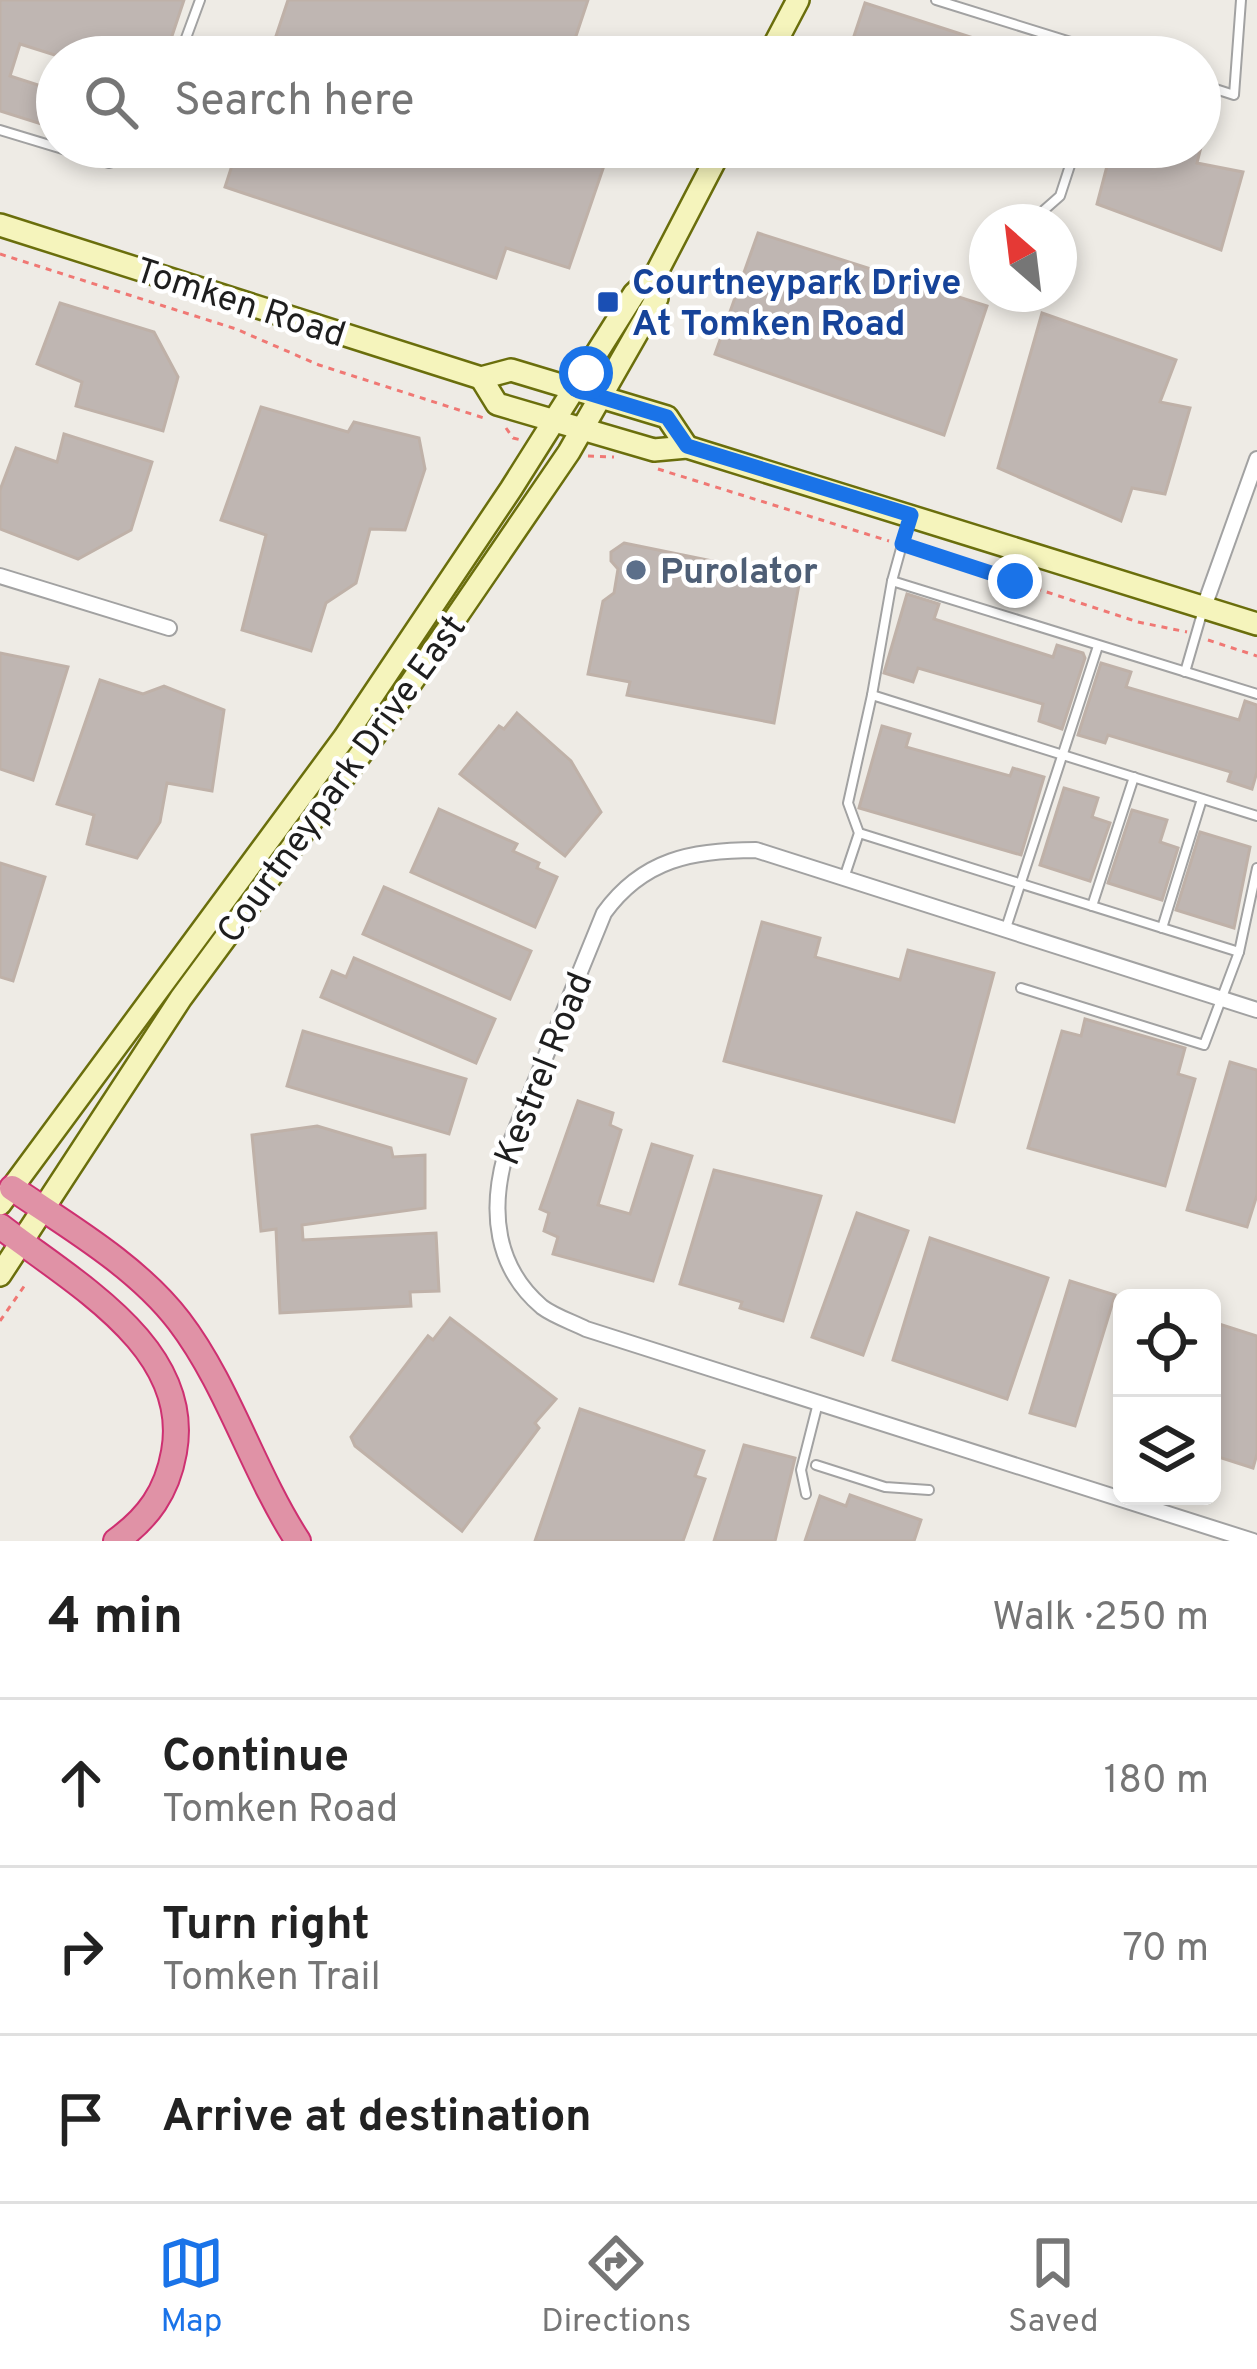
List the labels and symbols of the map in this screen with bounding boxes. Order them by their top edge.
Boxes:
north arrow [969,204,1077,312]
street label: Tomken Road [129,249,351,360]
place label: Courtneypark Drive At Tomken Road [632,262,961,349]
marker: Courtneypark Drive At Tomken Road [595,289,621,315]
route start [559,346,613,400]
place label: Purolator [660,551,818,597]
route end [988,554,1042,608]
marker: Purolator [623,557,649,583]
street label: Courtneypark Drive East [208,607,478,954]
street label: Kestrel Road [486,966,605,1173]

